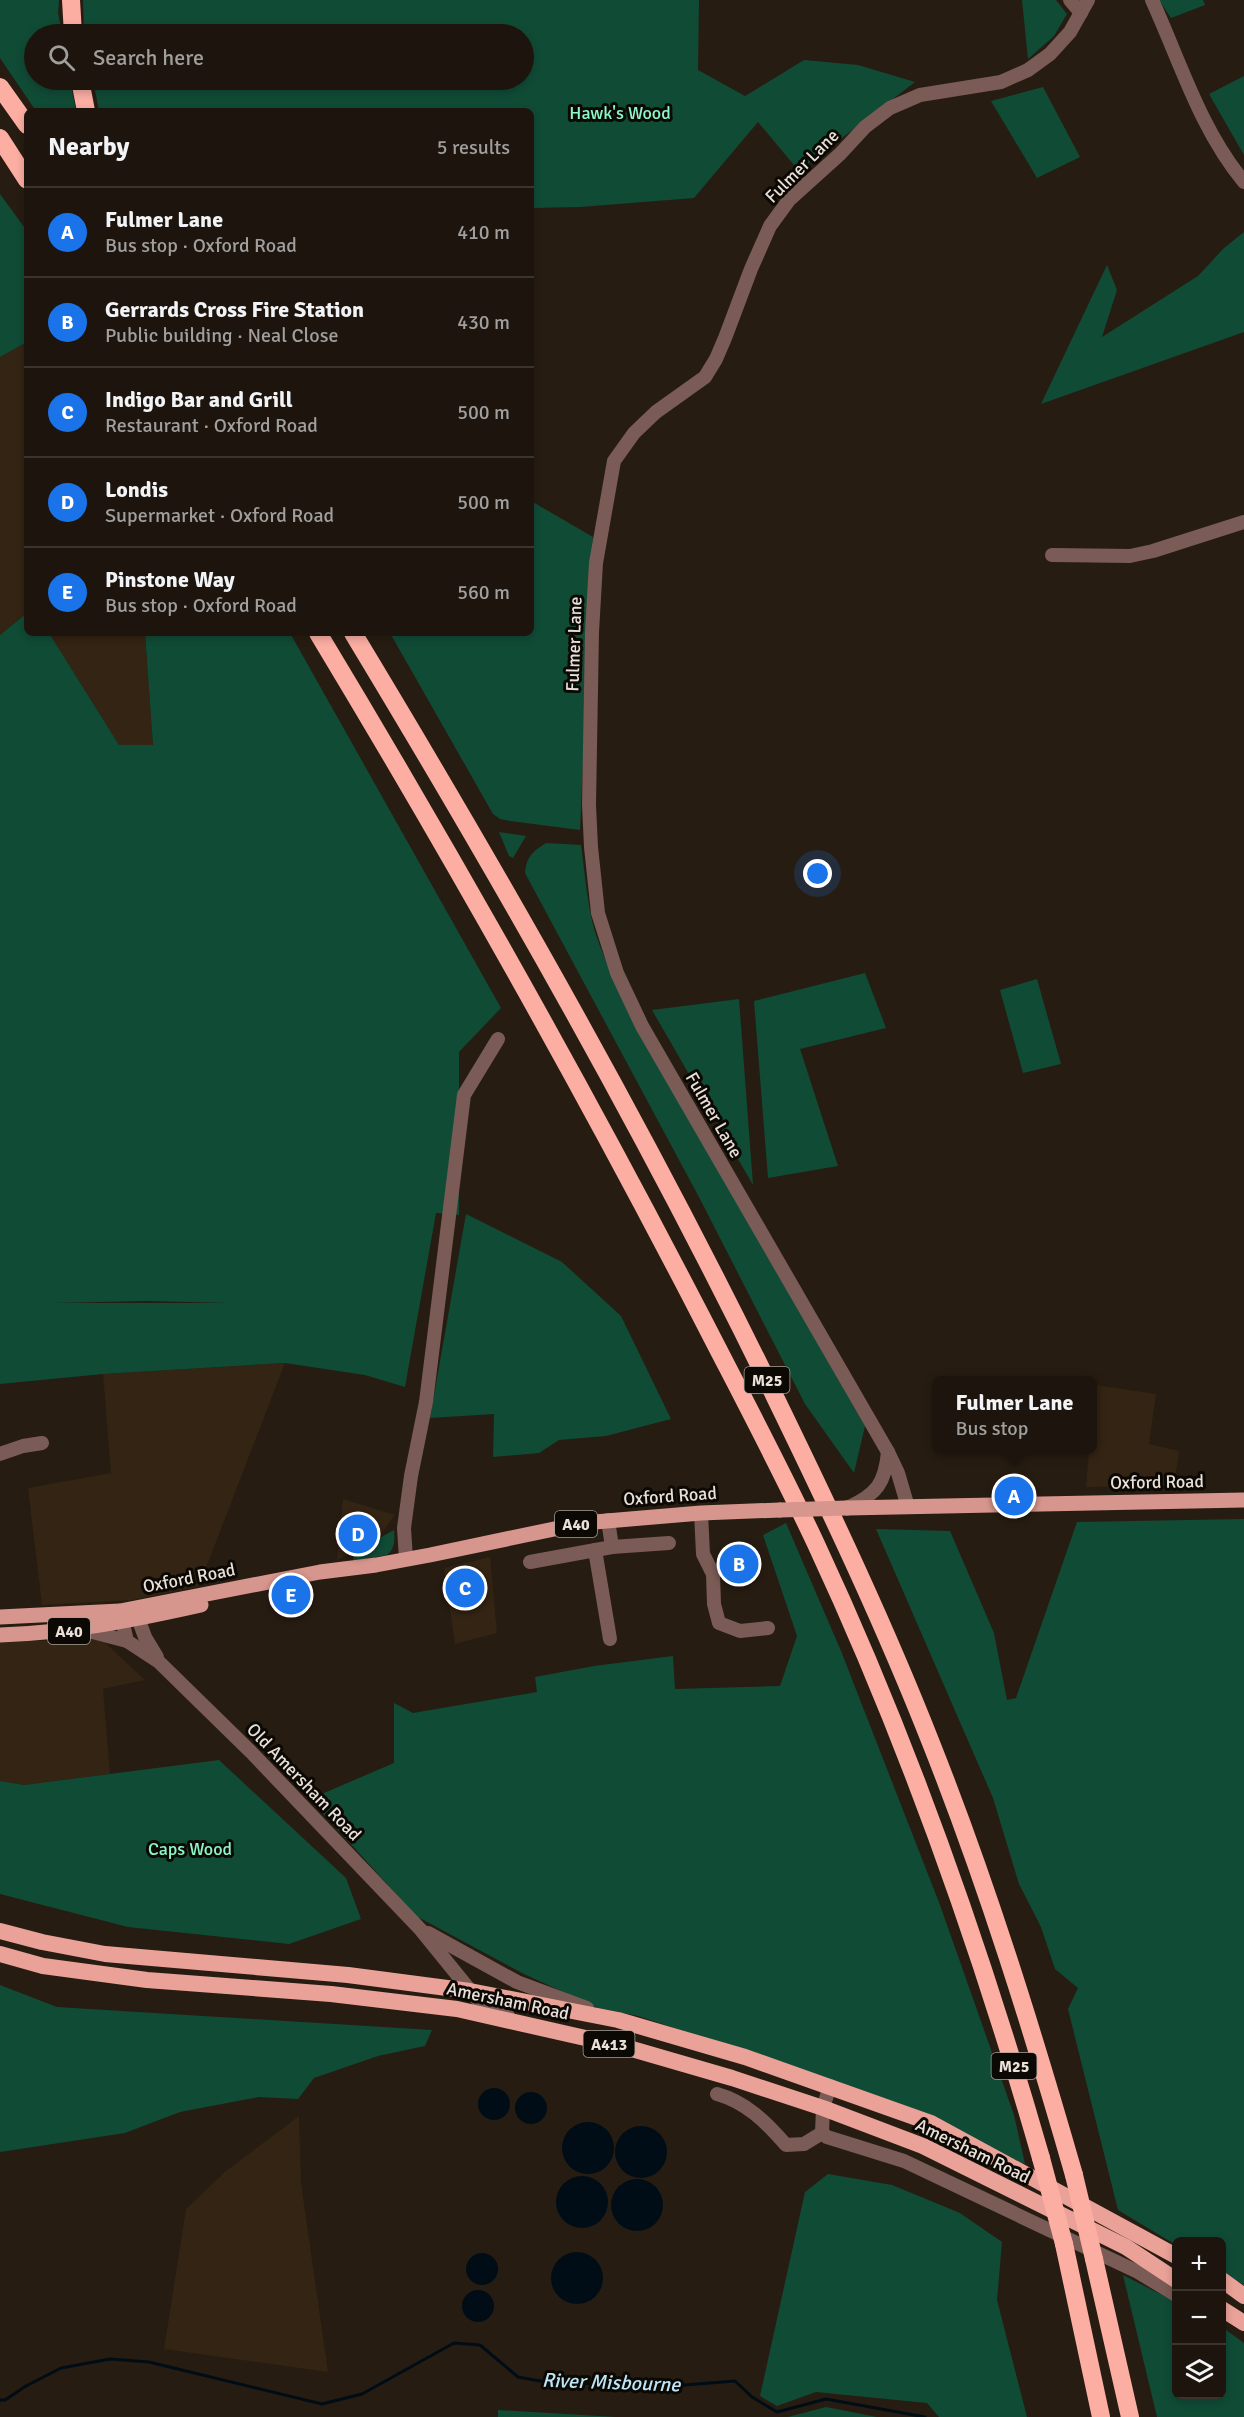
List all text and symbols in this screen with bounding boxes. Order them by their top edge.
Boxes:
search box [24,24,534,90]
icon: search [45,41,78,74]
text: Search here [93,44,204,71]
park label: Hawk's Wood [569,102,671,124]
street label: Fulmer Lane [761,125,843,207]
text: Nearby [48,131,129,163]
text: 5 results [437,135,510,160]
text: Fulmer Lane [105,206,223,233]
text: A [61,220,74,245]
text: 410 m [457,220,510,245]
text: Bus stop · Oxford Road [105,233,297,258]
text: Gerrards Cross Fire Station [105,296,364,323]
text: B [61,310,74,335]
text: 430 m [457,310,510,335]
text: Public building · Neal Close [105,323,338,348]
text: Indigo Bar and Grill [105,386,293,413]
text: C [61,400,74,425]
text: 500 m [457,400,510,425]
text: Restaurant · Oxford Road [105,413,318,438]
text: Londis [105,476,168,503]
text: D [61,490,74,515]
text: 500 m [457,490,510,515]
text: Supermarket · Oxford Road [105,503,334,528]
text: Pinstone Way [105,566,235,593]
text: E [62,580,73,605]
text: 560 m [457,580,510,605]
text: Bus stop · Oxford Road [105,593,297,618]
street label: Fulmer Lane [561,596,587,692]
your location [803,859,832,888]
street label: Fulmer Lane [681,1068,747,1162]
road number: M25 [744,1367,789,1393]
popup [932,1376,1097,1454]
text: Fulmer Lane [955,1389,1074,1416]
text: Bus stop [955,1416,1028,1441]
street label: Oxford Road [1110,1470,1204,1494]
pin: A [994,1474,1034,1518]
street label: Oxford Road [622,1482,718,1510]
road number: A40 [555,1511,597,1537]
pin: D [338,1512,378,1556]
pin: B [720,1542,758,1586]
street label: Oxford Road [141,1558,237,1598]
pin: C [446,1566,484,1610]
pin: E [272,1572,310,1618]
road number: A40 [48,1618,90,1644]
street label: Old Amersham Road [242,1719,366,1845]
park label: Caps Wood [148,1838,232,1860]
street label: Amersham Road [445,1977,571,2025]
road number: A413 [584,2031,634,2057]
road number: M25 [992,2053,1036,2079]
street label: Amersham Road [912,2114,1034,2188]
map controls [1172,2237,1226,2399]
button: + [1172,2237,1226,2291]
button: − [1172,2291,1226,2345]
button: layers [1172,2345,1226,2399]
water label: River Misbourne [541,2368,682,2397]

